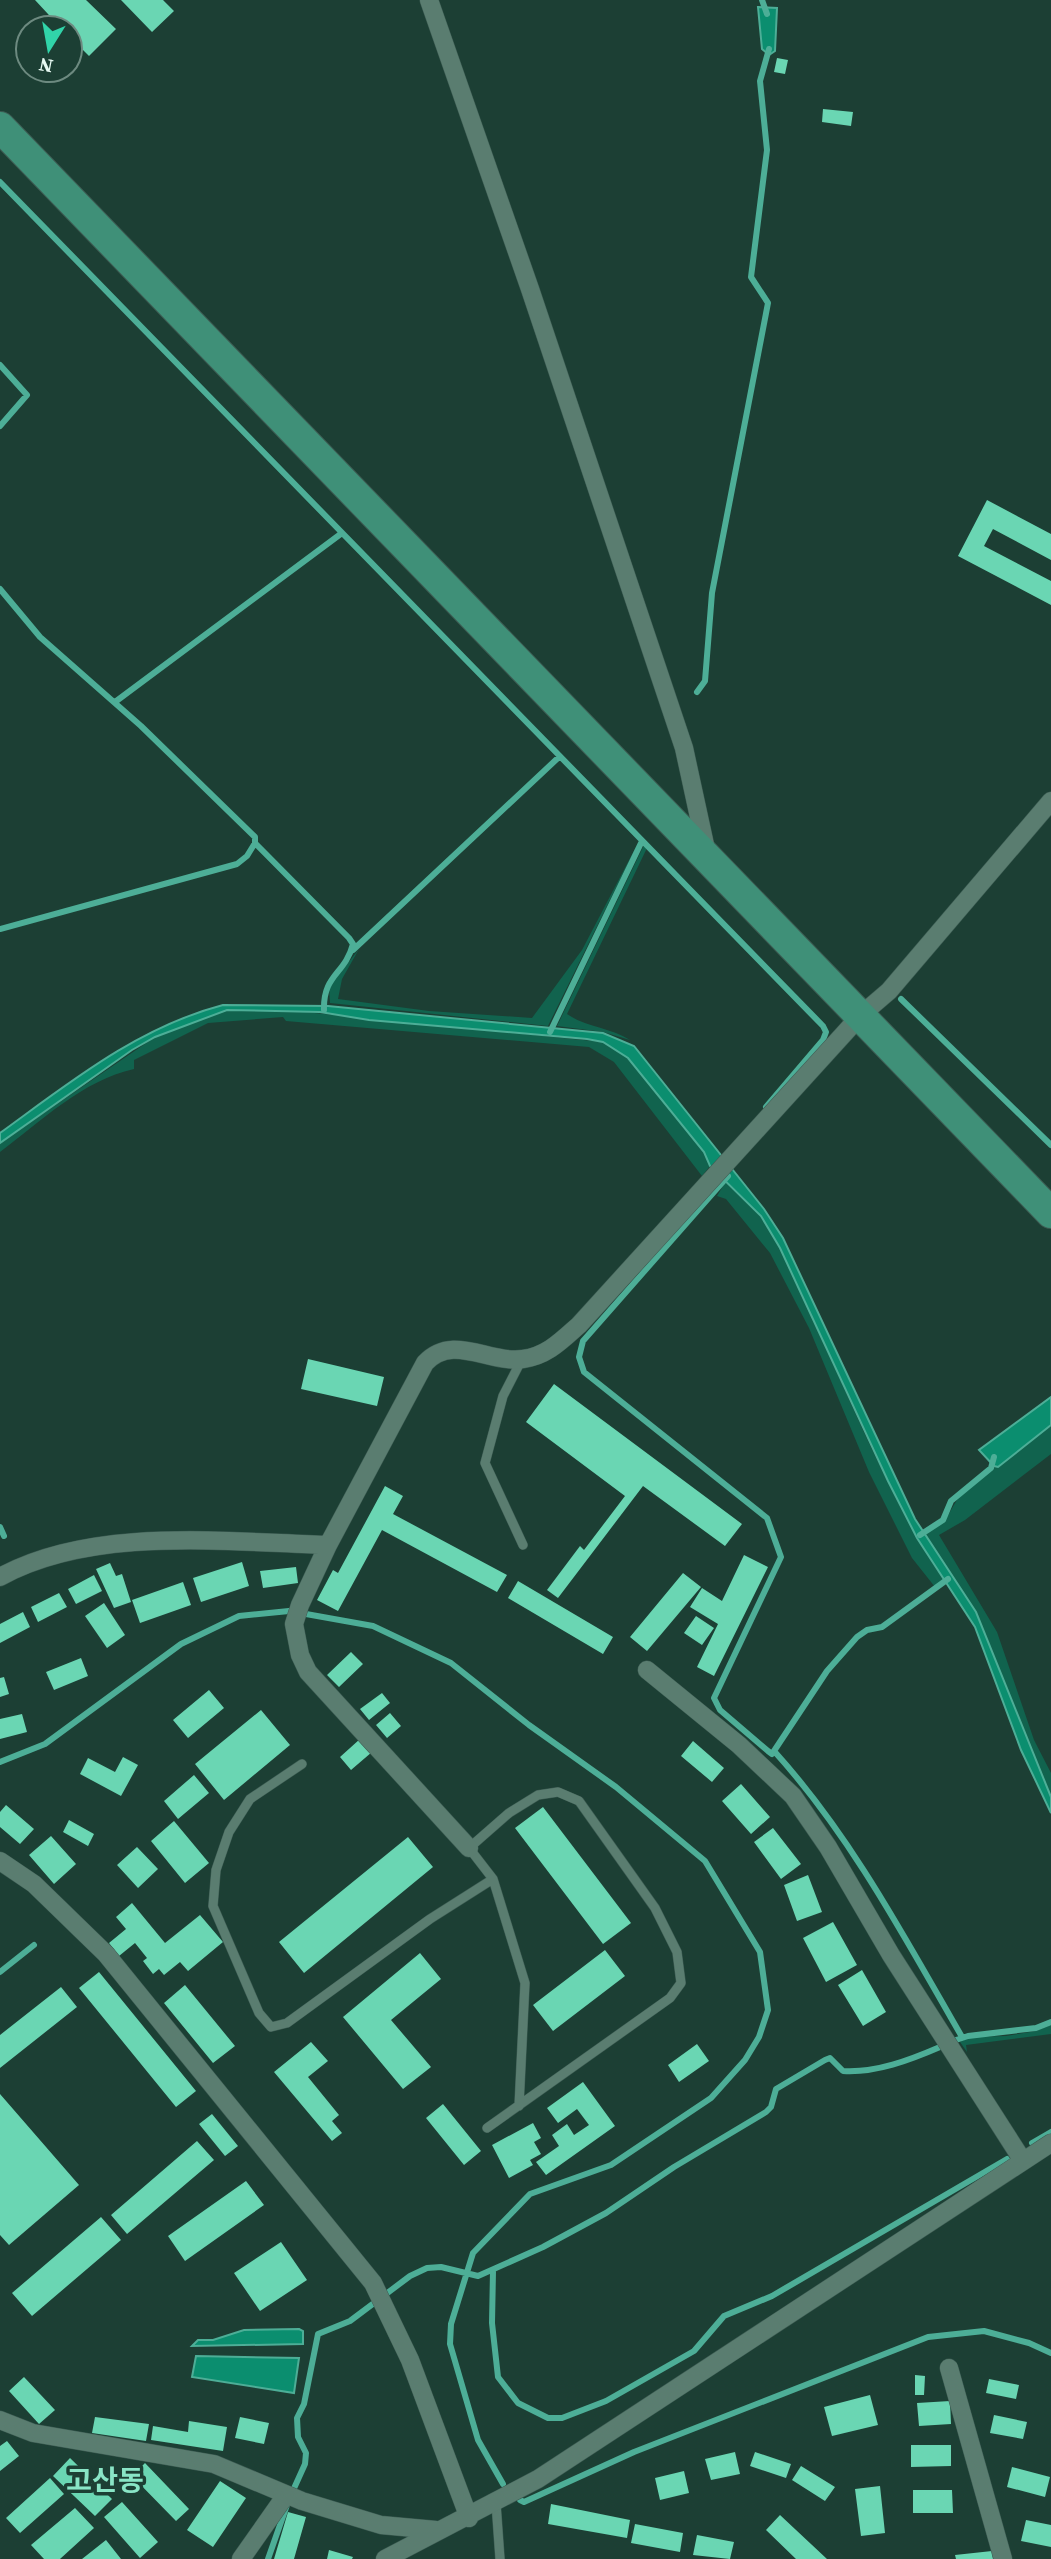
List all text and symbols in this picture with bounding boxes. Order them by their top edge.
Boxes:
north arrow [14,14,84,84]
text: N [36,52,55,80]
district label: 고산동 [66,2461,144,2499]

